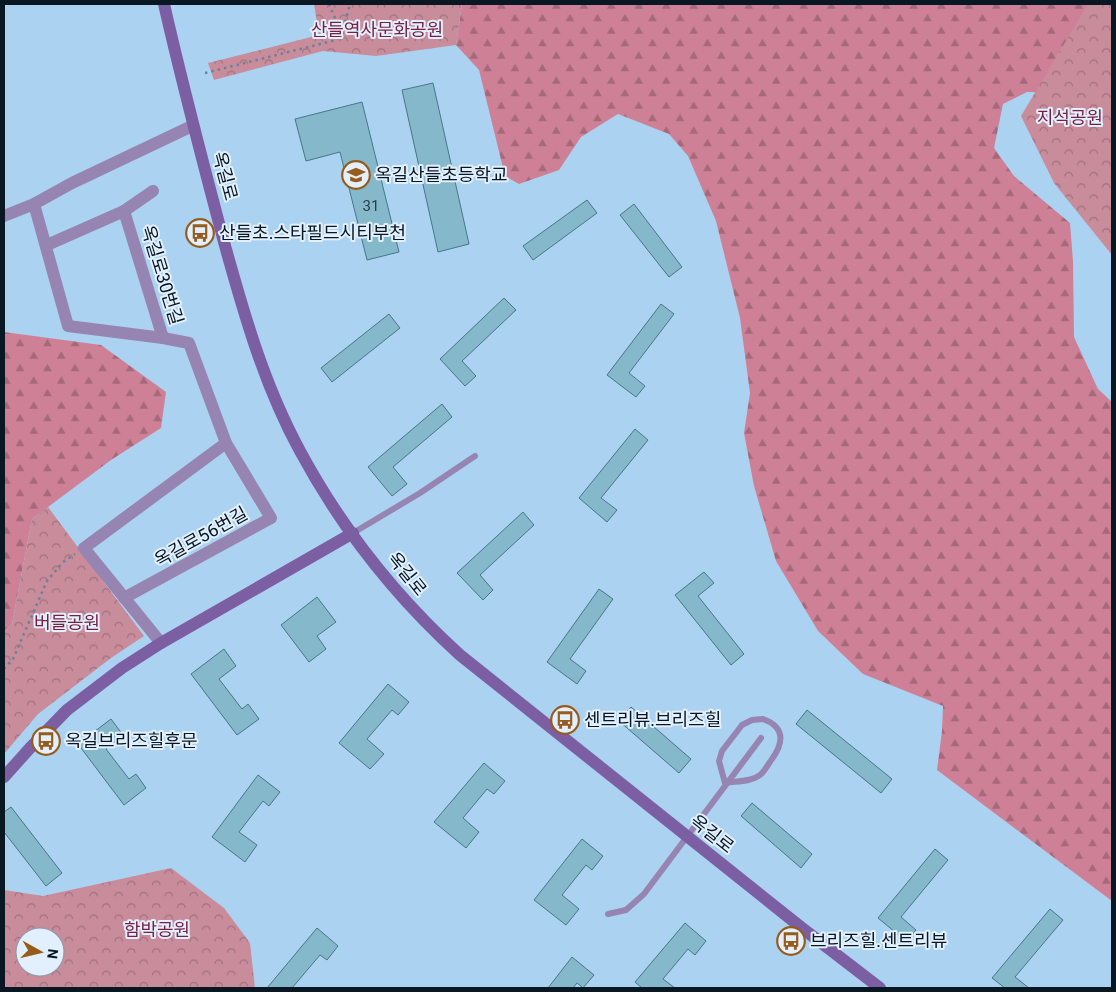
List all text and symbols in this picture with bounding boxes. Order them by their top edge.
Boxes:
park label: 산들역사문화공원 [311,19,443,40]
park label: 지석공원 [1037,107,1103,128]
street label: 옥길로 [209,149,242,203]
school or university icon: 옥길산들초등학교 [341,160,371,190]
place label: 옥길산들초등학교 [375,164,507,185]
house number: 31 [363,197,379,215]
bus stop icon: 산들초.스타필드시티부천 [185,218,215,248]
place label: 산들초.스타필드시티부천 [219,222,406,243]
street label: 옥길로30번길 [137,223,188,327]
street label: 옥길로56번길 [151,502,251,571]
street label: 옥길로 [384,548,431,600]
park label: 버들공원 [34,612,100,633]
bus stop icon: 센트리뷰.브리즈힐 [550,705,580,735]
place label: 센트리뷰.브리즈힐 [584,709,721,730]
bus stop icon: 옥길브리즈힐후문 [31,726,61,756]
place label: 옥길브리즈힐후문 [65,730,197,751]
street label: 옥길로 [686,810,738,857]
park label: 함박공원 [124,919,190,940]
bus stop icon: 브리즈힐.센트리뷰 [776,926,806,956]
north arrow [15,927,65,977]
place label: 브리즈힐.센트리뷰 [810,930,947,951]
text: N [44,948,61,960]

